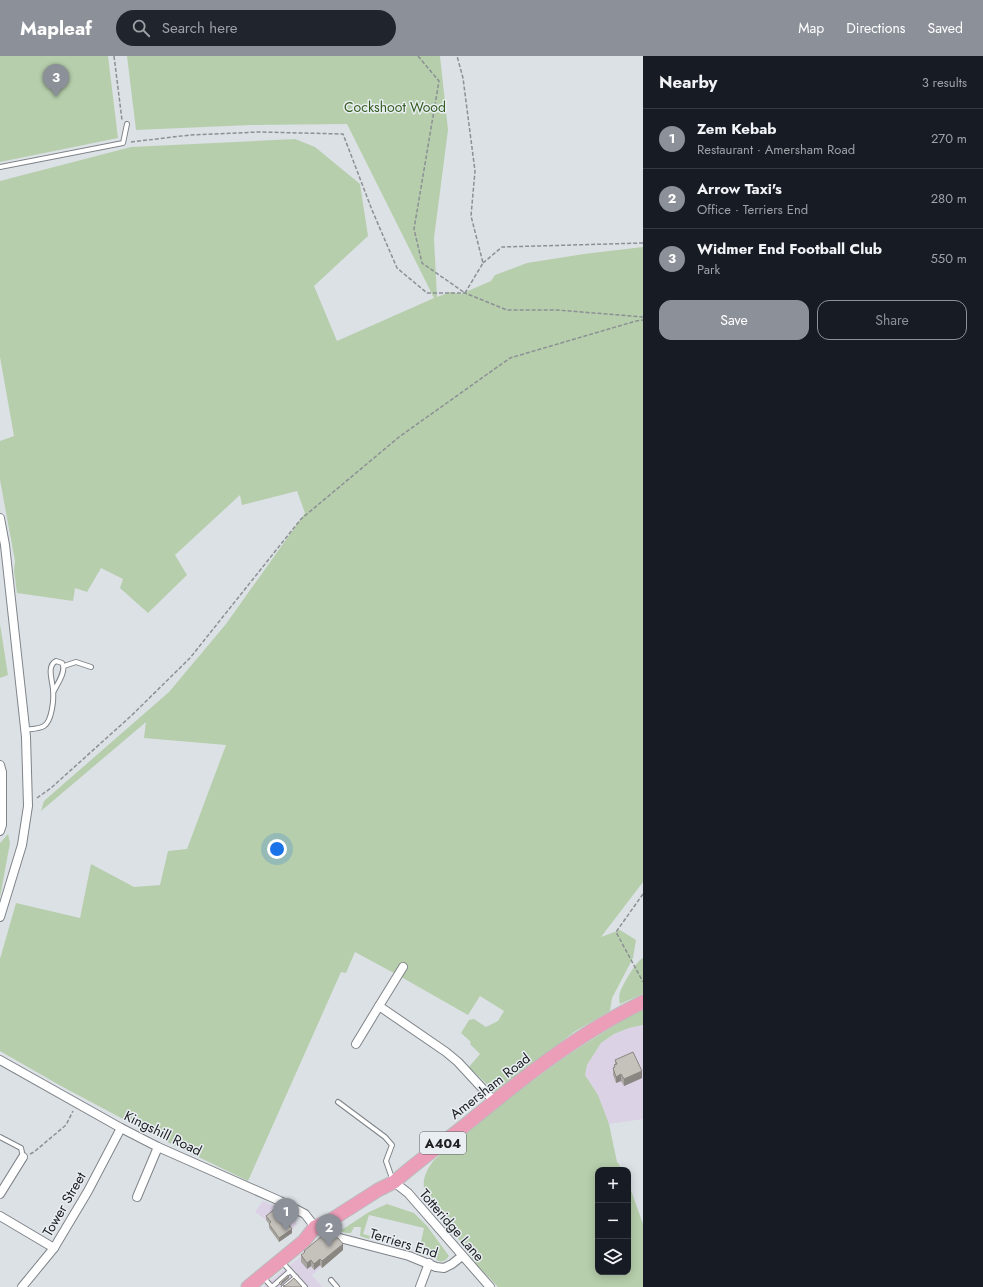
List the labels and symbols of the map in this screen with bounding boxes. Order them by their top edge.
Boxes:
pin: 3 [43,64,69,97]
park label: Cockshoot Wood [344,97,446,117]
your location [267,839,287,859]
street label: Amersham Road [446,1048,534,1124]
street label: Kingshill Road [121,1106,205,1160]
road number: A404 [420,1132,466,1154]
street label: Tower Street [37,1168,91,1240]
street label: Totteridge Lane [415,1184,489,1266]
pin: 1 [273,1198,299,1231]
pin: 2 [316,1214,342,1247]
street label: Terriers End [367,1223,441,1263]

